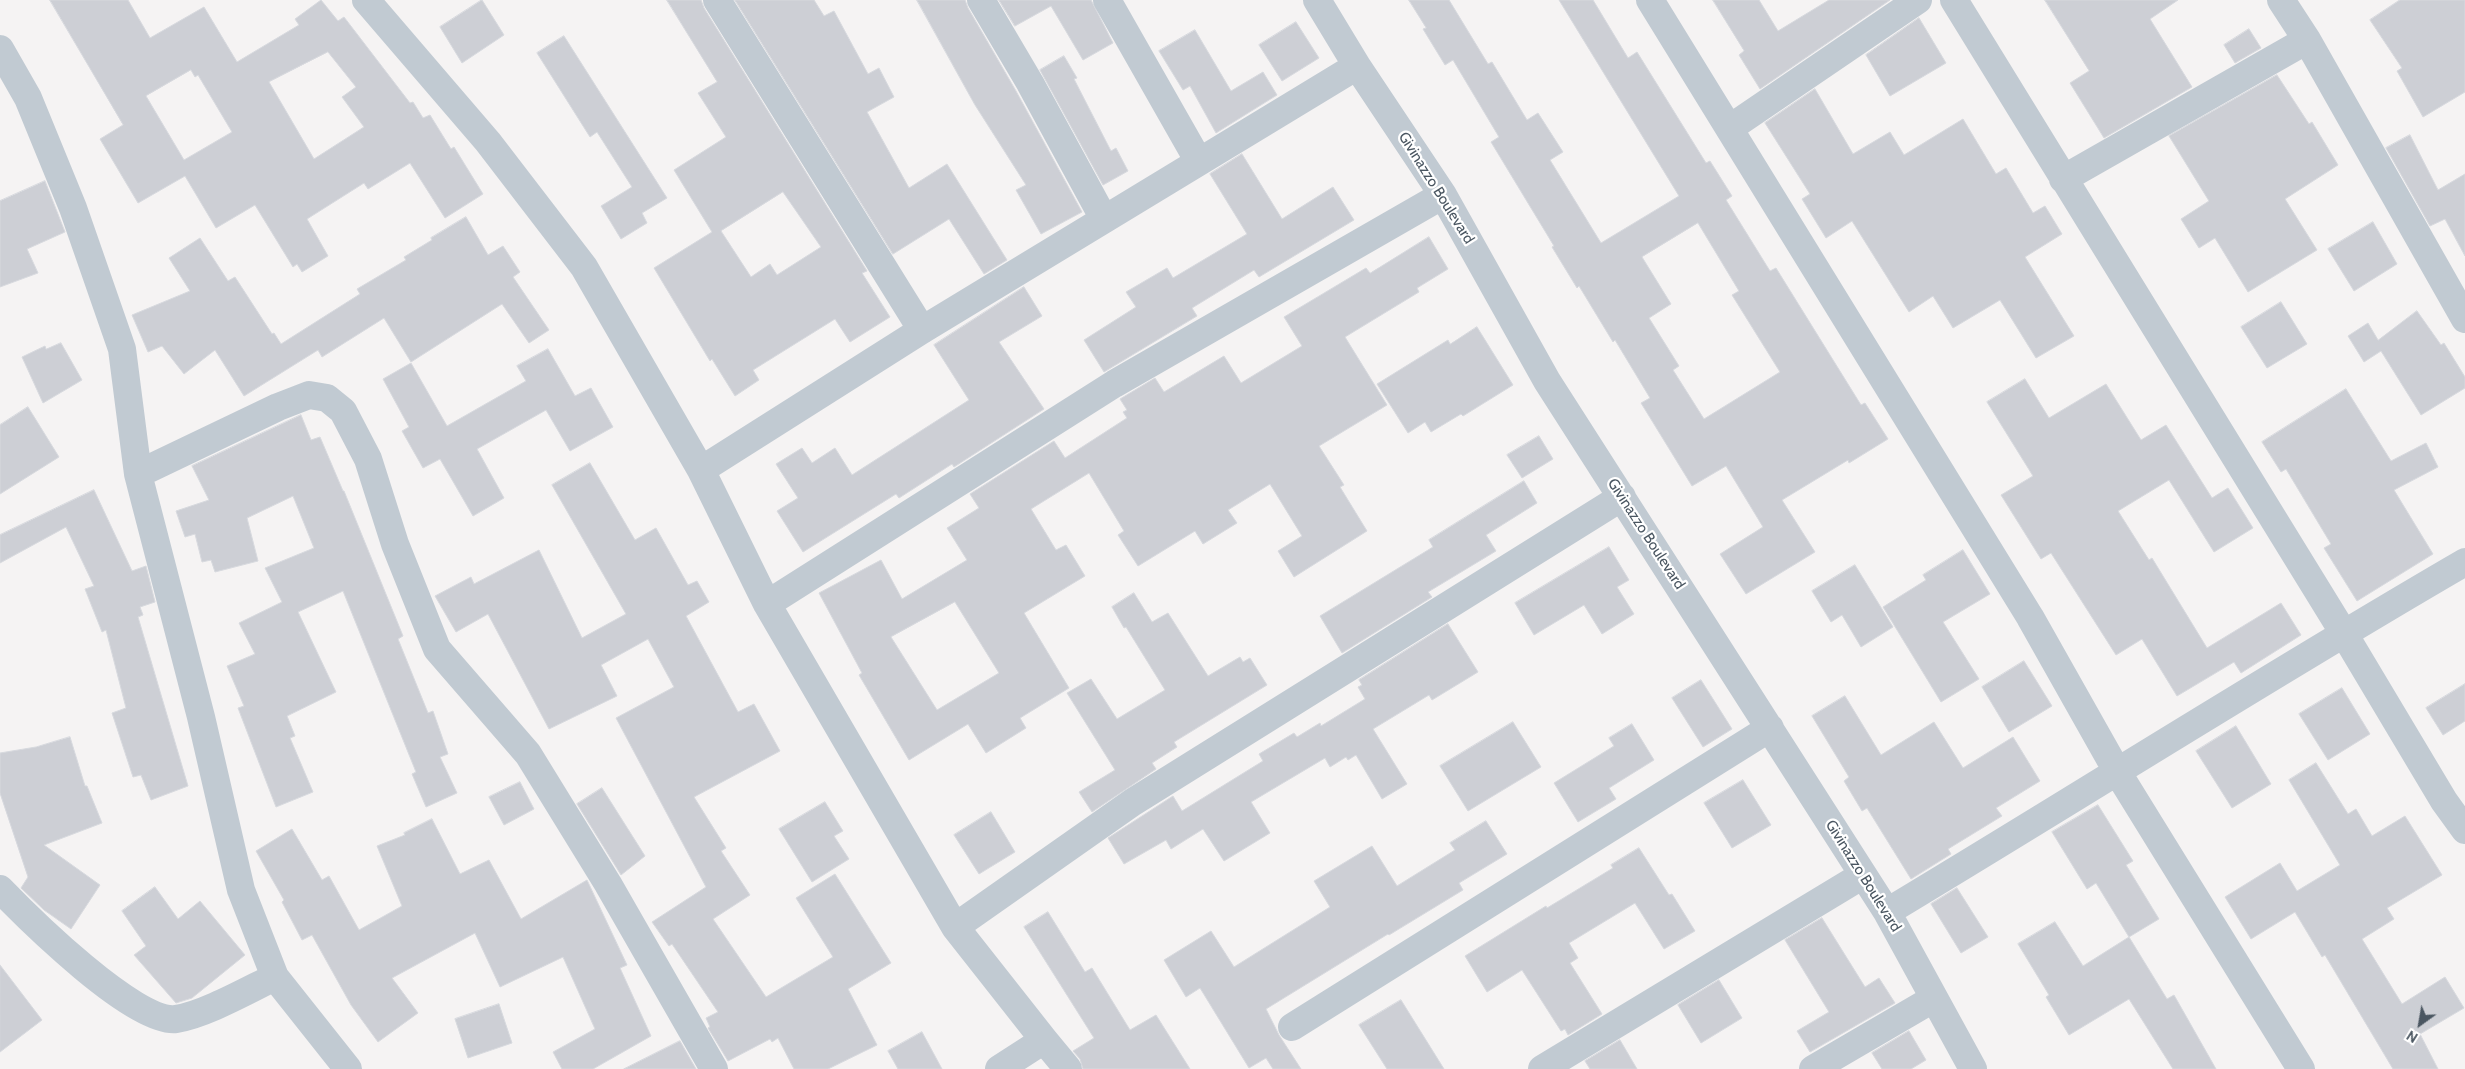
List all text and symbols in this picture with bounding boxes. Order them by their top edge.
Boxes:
street label: Givinazzo Boulevard [1394,129,1478,247]
street label: Givinazzo Boulevard [1603,475,1689,593]
street label: Givinazzo Boulevard [1821,817,1905,935]
north arrow [2395,999,2445,1049]
text: N [2403,1026,2421,1047]

